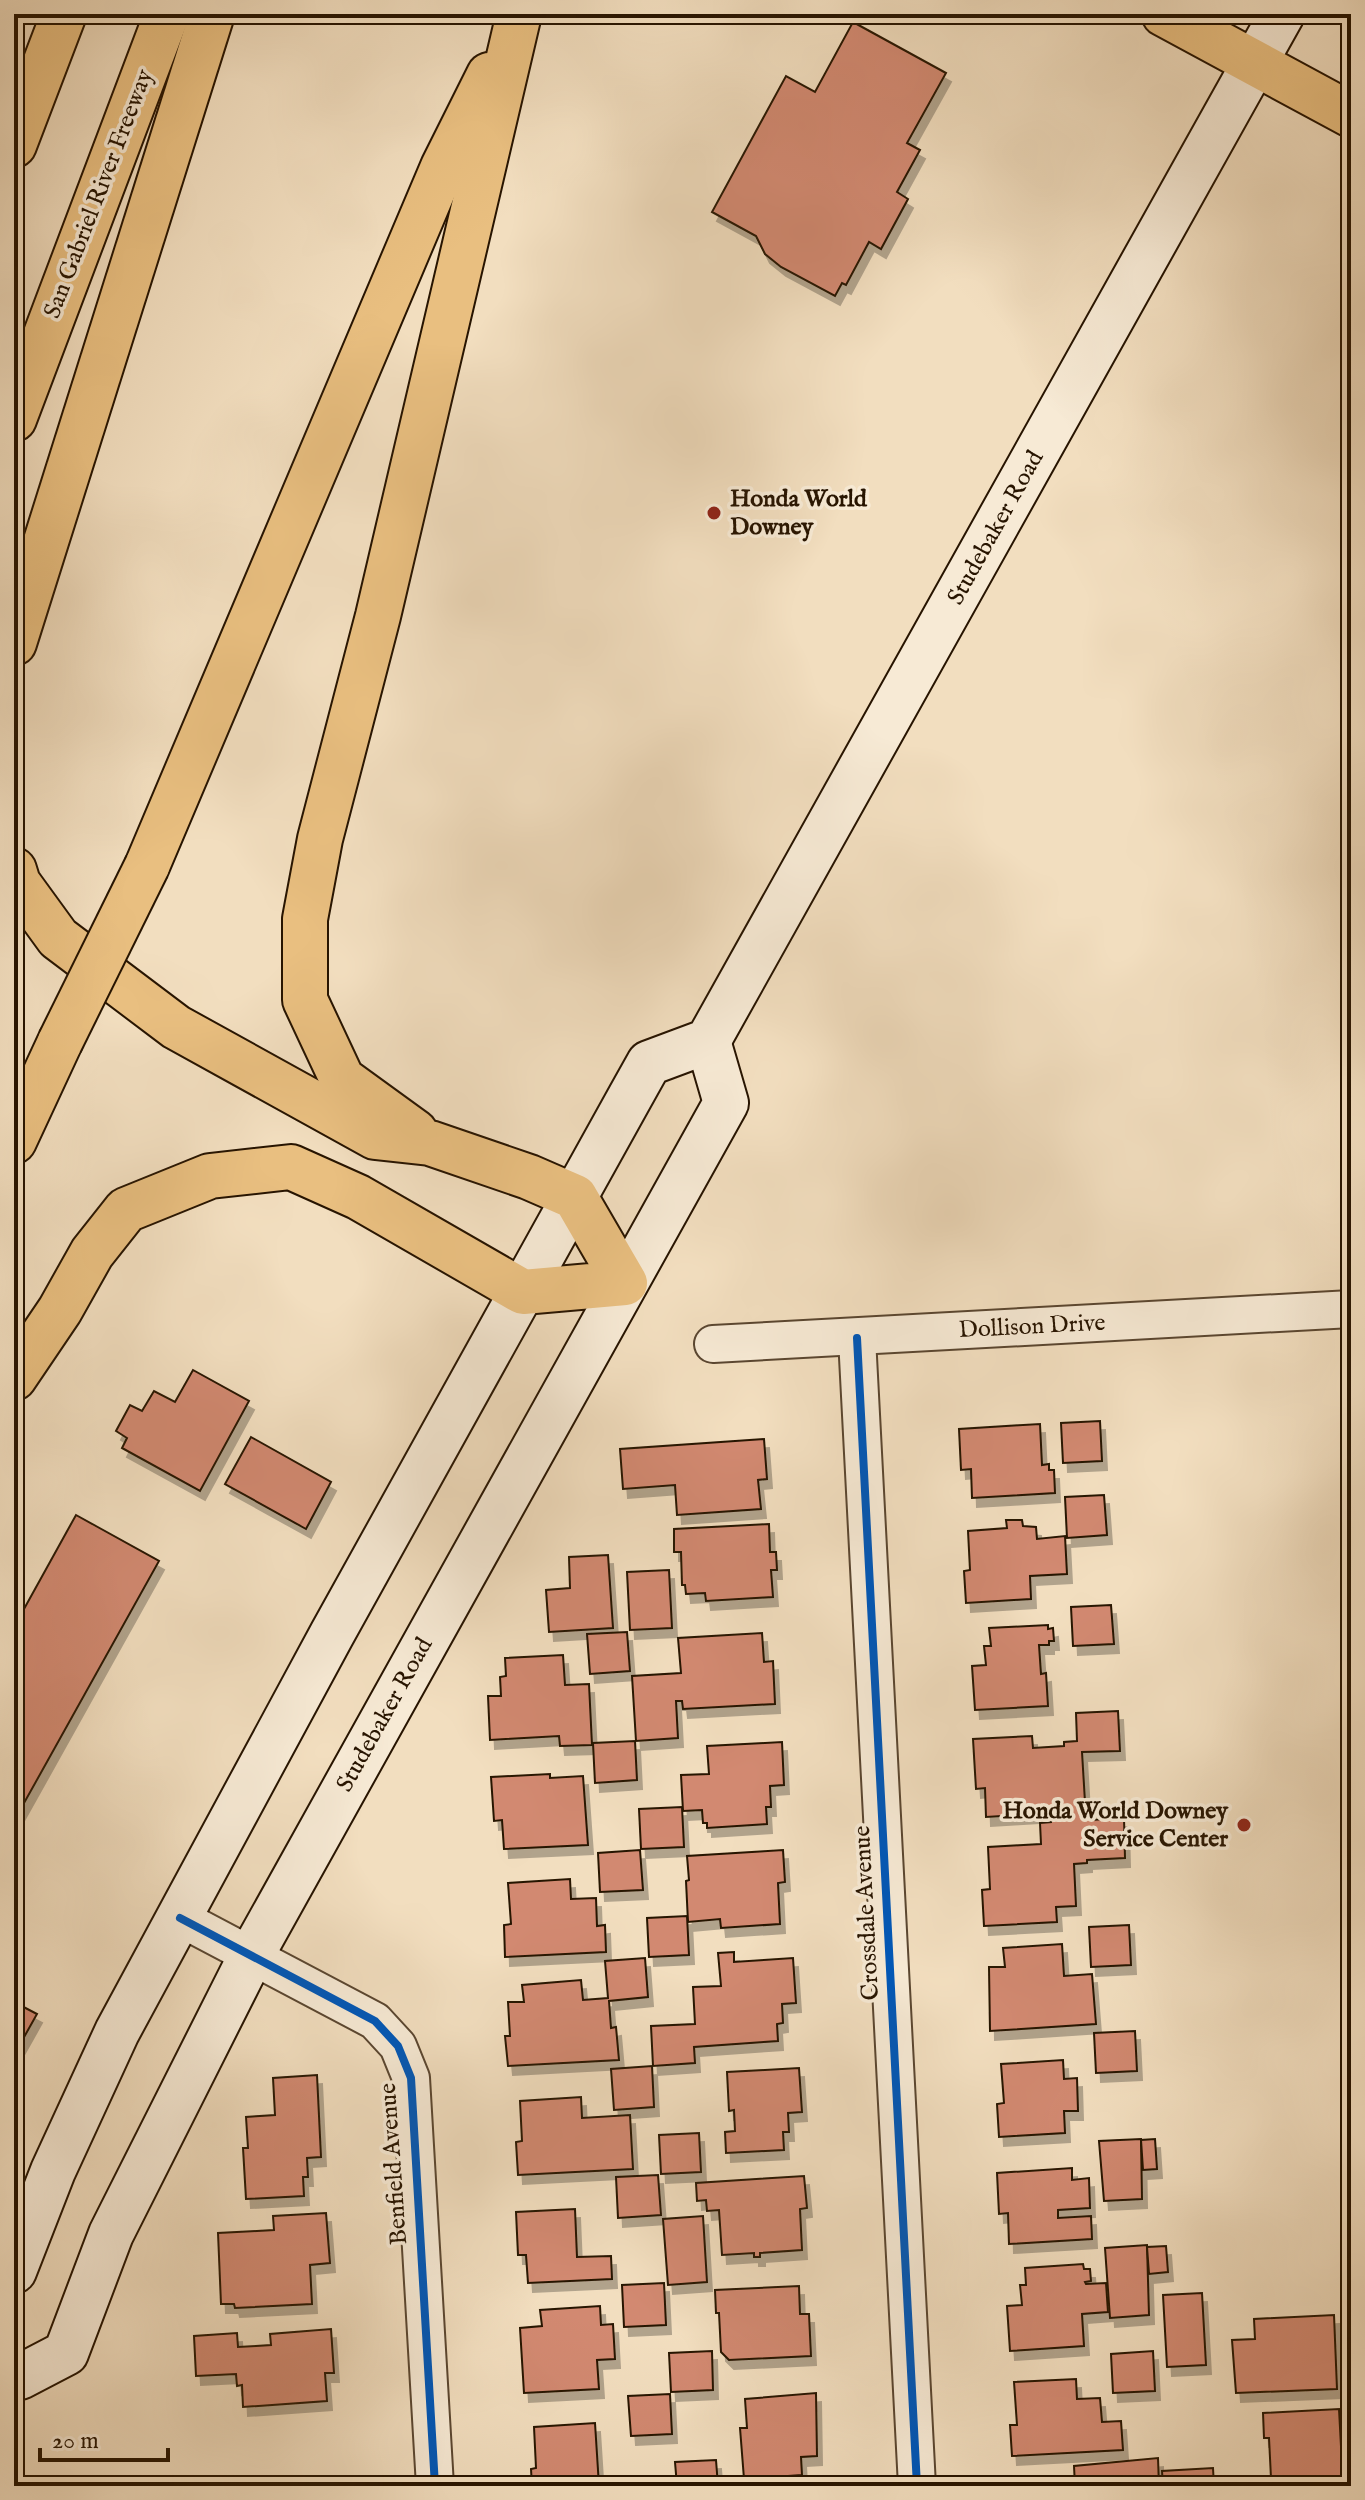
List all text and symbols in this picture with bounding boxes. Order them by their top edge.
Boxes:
street label: San Gabriel River Freeway [37,65,161,323]
street label: Studebaker Road [941,445,1051,611]
place label: Honda World Downey [730,484,868,543]
marker: Honda World Downey [705,504,723,522]
street label: Dollison Drive [958,1308,1106,1346]
street label: Studebaker Road [330,1632,440,1798]
place label: Honda World Downey Service Center [1003,1796,1229,1855]
marker: Honda World Downey Service Center [1235,1816,1253,1834]
street label: Crossdale Avenue [847,1825,887,2001]
street label: Benfield Avenue [373,2082,415,2246]
scale bar [40,2412,168,2462]
text: 20 m [52,2426,99,2457]

